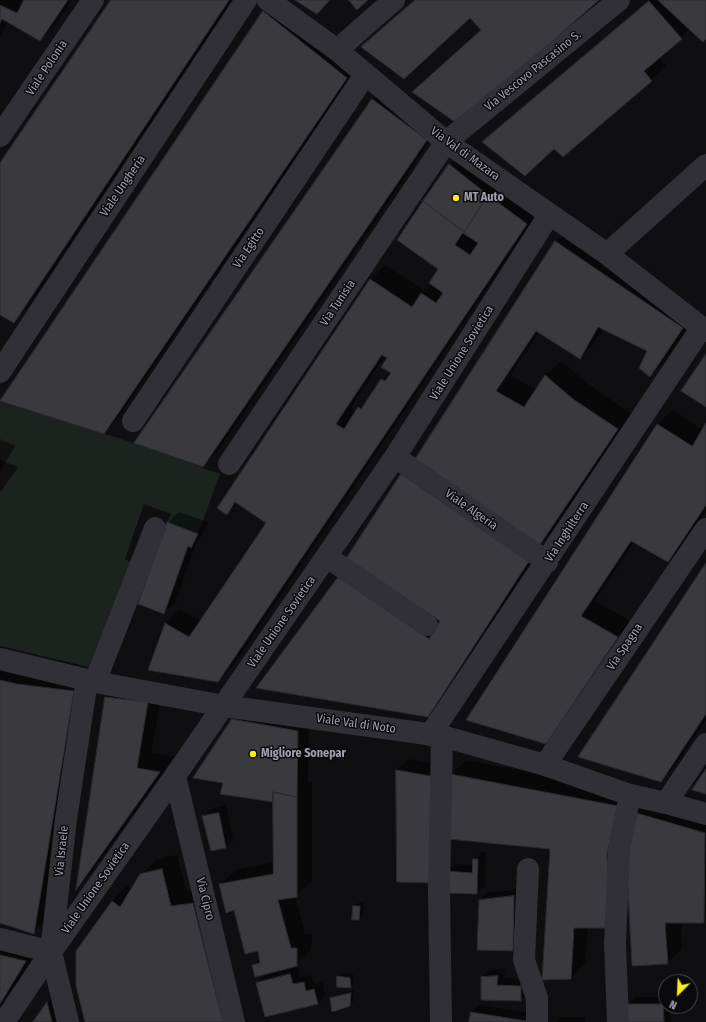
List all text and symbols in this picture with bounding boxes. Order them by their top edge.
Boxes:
street label: Via Vescovo Pascasino S. [482,28,584,114]
street label: Viale Polonia [23,38,71,98]
street label: Via Val di Mazara [428,124,502,184]
street label: Viale Ungheria [97,152,149,220]
place label: MT Auto [464,191,504,205]
marker: MT Auto [451,193,461,203]
street label: Via Egitto [230,225,268,271]
street label: Via Tunisia [317,277,359,329]
street label: Viale Unione Sovietica [427,303,497,403]
street label: Viale Algeria [442,487,500,533]
street label: Via Inghilterra [542,499,592,565]
street label: Viale Unione Sovietica [245,573,319,671]
street label: Via Spagna [604,621,646,673]
street label: Viale Val di Noto [315,711,397,737]
place label: Migliore Sonepar [261,747,346,761]
marker: Migliore Sonepar [248,749,258,759]
street label: Via Israele [52,825,72,877]
street label: Viale Unione Sovietica [59,839,133,937]
street label: Via Cipro [193,876,217,922]
north arrow [658,974,698,1014]
text: N [668,997,679,1012]

